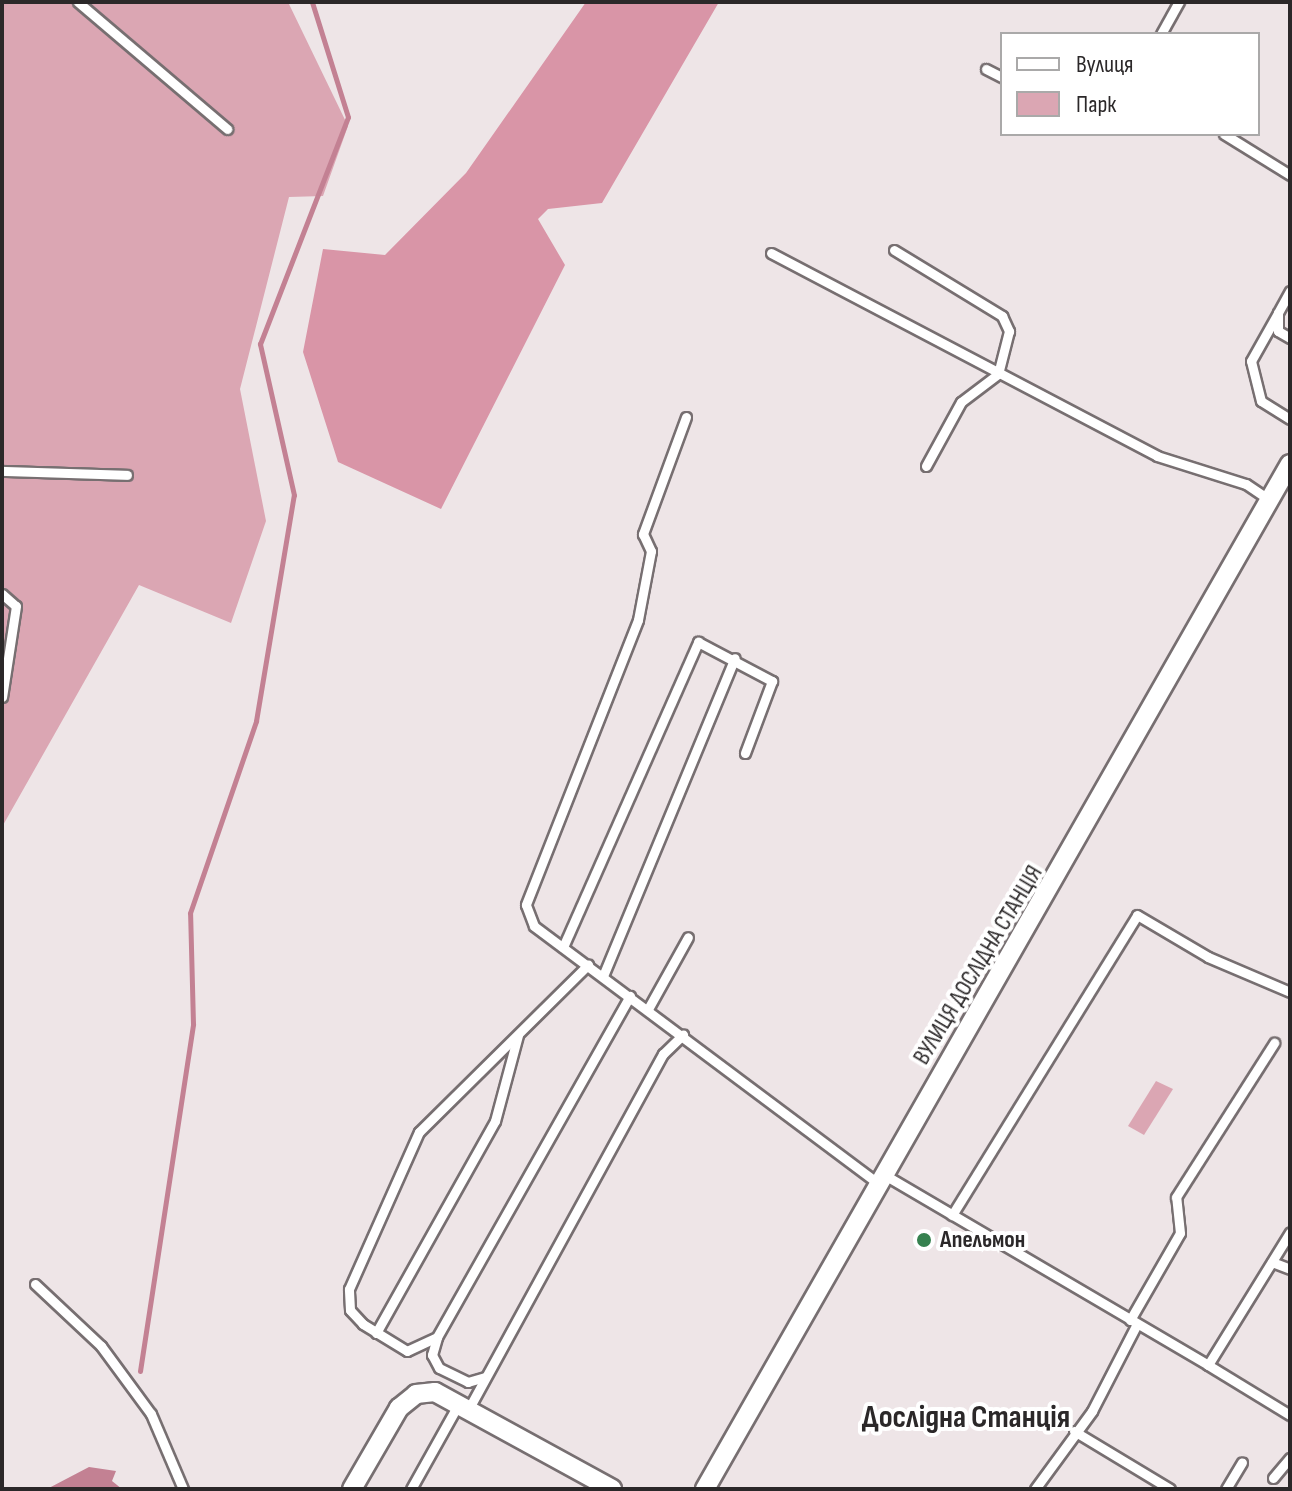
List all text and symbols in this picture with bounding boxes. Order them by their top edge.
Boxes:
legend [1000,32,1260,136]
text: Вулиця [1076,50,1134,79]
text: Парк [1076,90,1116,119]
street label: ВУЛИЦЯ ДОСЛІДНА СТАНЦІЯ [907,860,1049,1070]
place label: Апельмон [940,1226,1025,1254]
marker: Апельмон [915,1231,933,1249]
district label: Дослідна Станція [862,1399,1070,1437]

